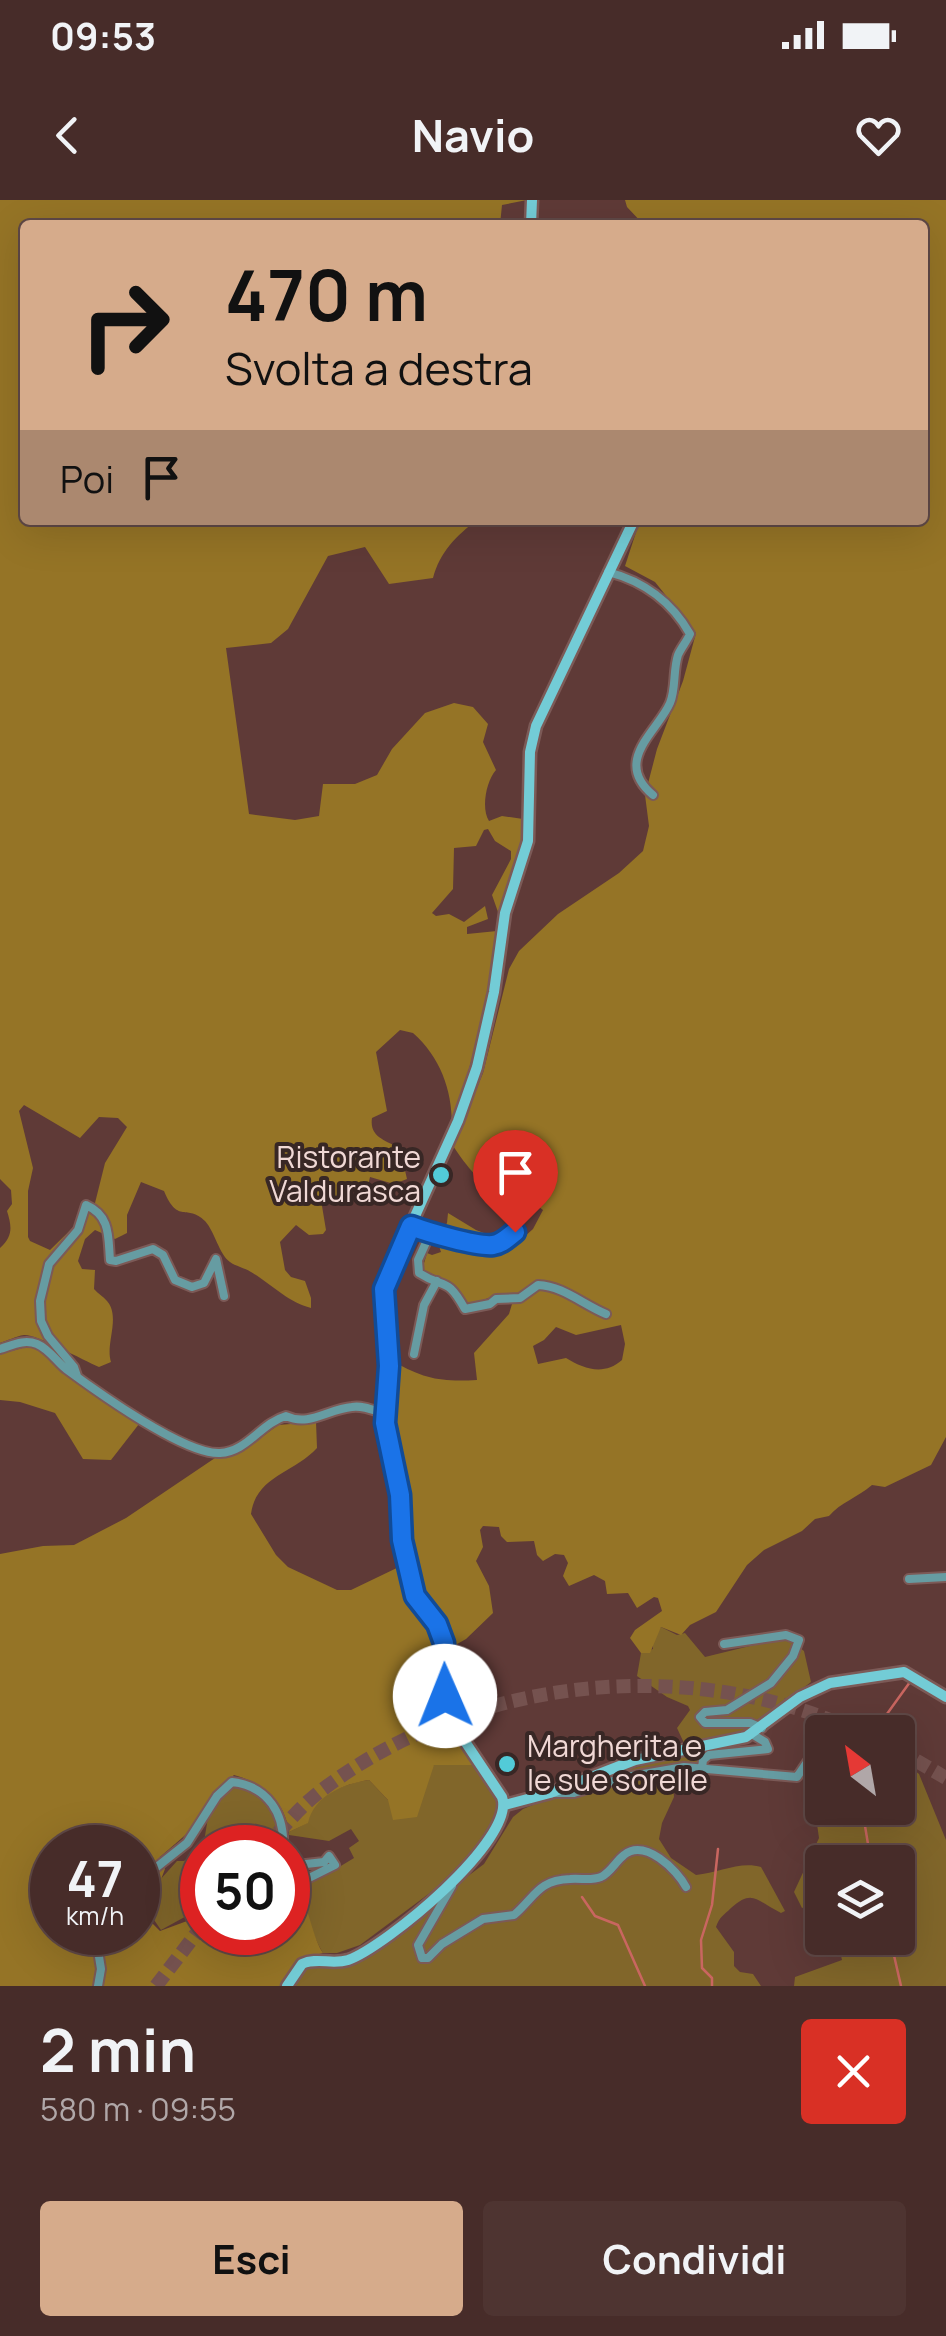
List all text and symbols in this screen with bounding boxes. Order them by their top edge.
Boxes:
text: 09:53 [50,9,156,61]
text: Navio [412,104,534,166]
icon: back [40,108,95,163]
icon: heart [851,108,906,163]
text: 470 m [225,246,428,342]
icon: right [60,260,190,390]
text: Svolta a destra [225,337,533,399]
icon: arrive [134,450,189,505]
text: Poi [60,452,114,504]
pin [473,1130,558,1233]
place label: Ristorante Valdurasca [269,1136,421,1211]
icon: arrive [488,1145,543,1200]
marker: Ristorante Valdurasca [430,1164,452,1186]
position arrow [393,1644,497,1748]
north arrow [805,1715,915,1825]
map controls [805,1715,915,1955]
place label: Margherita e le sue sorelle [527,1725,708,1800]
marker: Margherita e le sue sorelle [496,1753,518,1775]
speed limit sign: 50 [180,1825,310,1955]
text: 47 [66,1844,124,1912]
button: layers [805,1845,915,1955]
text: km/h [66,1898,124,1933]
text: 2 min [40,2008,196,2090]
button: close [801,2019,906,2124]
text: 580 m · 09:55 [40,2087,236,2131]
button: Esci [40,2201,463,2316]
button: Condividi [483,2201,906,2316]

